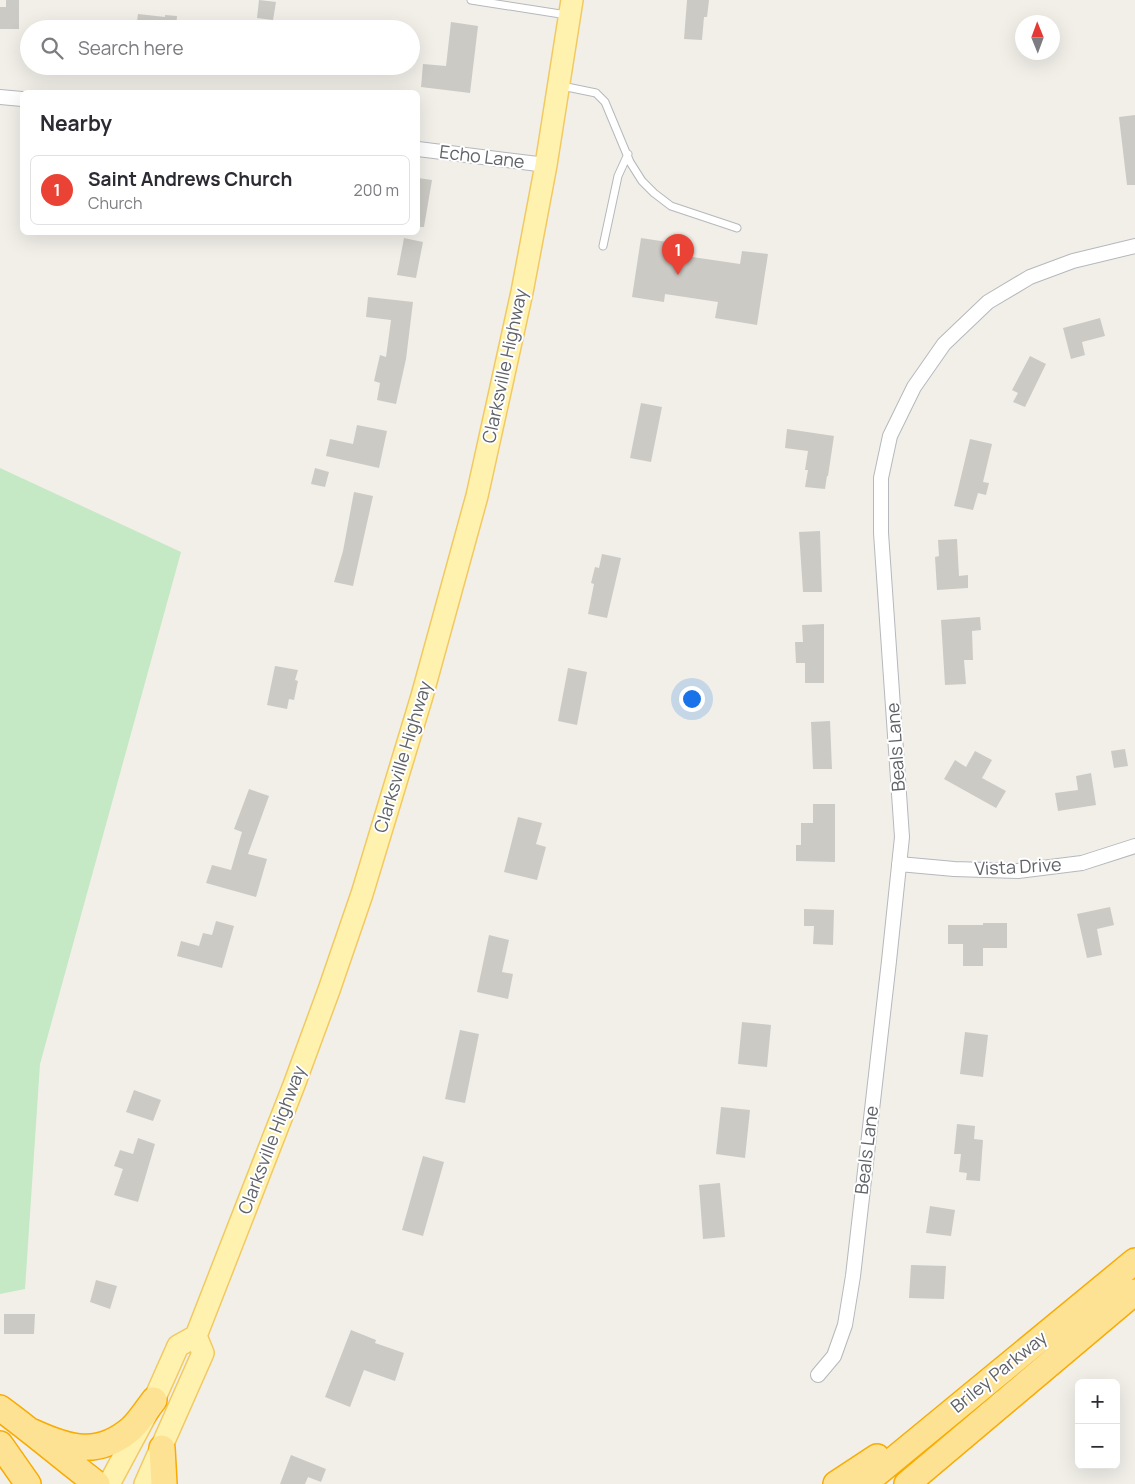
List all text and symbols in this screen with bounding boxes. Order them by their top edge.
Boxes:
north arrow [1015,15,1060,60]
search box [20,20,420,75]
icon: search [38,34,66,62]
text: Search here [78,35,184,61]
text: Nearby [40,109,112,137]
street label: Echo Lane [438,139,526,173]
text: Saint Andrews Church [88,166,292,192]
text: 1 [53,179,61,201]
text: 200 m [354,179,399,201]
text: Church [88,192,142,214]
pin: 1 [662,234,694,275]
street label: Clarksville Highway [476,286,532,445]
street label: Clarksville Highway [368,677,437,835]
your location [679,686,705,712]
street label: Beals Lane [880,702,910,792]
street label: Vista Drive [974,852,1062,880]
street label: Clarksville Highway [232,1061,311,1217]
street label: Beals Lane [849,1104,883,1195]
street label: Briley Parkway [945,1325,1052,1418]
map controls [1075,1379,1120,1469]
button: + [1075,1379,1120,1424]
button: − [1075,1424,1120,1469]

